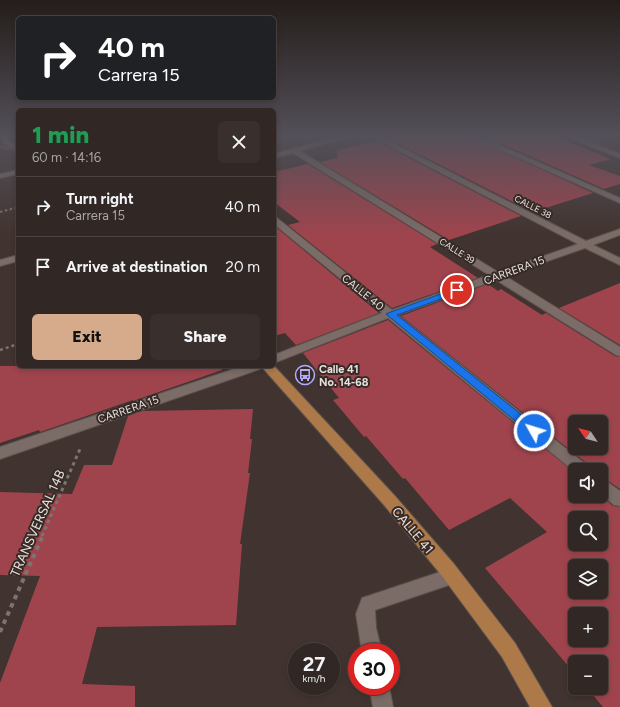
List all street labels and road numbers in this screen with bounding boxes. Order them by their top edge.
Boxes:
street label: CALLE 38 [513,193,554,221]
street label: CALLE 39 [438,235,477,266]
street label: CARRERA 15 [482,253,546,287]
street label: CALLE 40 [339,272,386,313]
street label: CARRERA 15 [96,393,160,426]
street label: TRANSVERSAL 14B [7,468,68,579]
street label: CALLE 41 [389,504,436,557]

